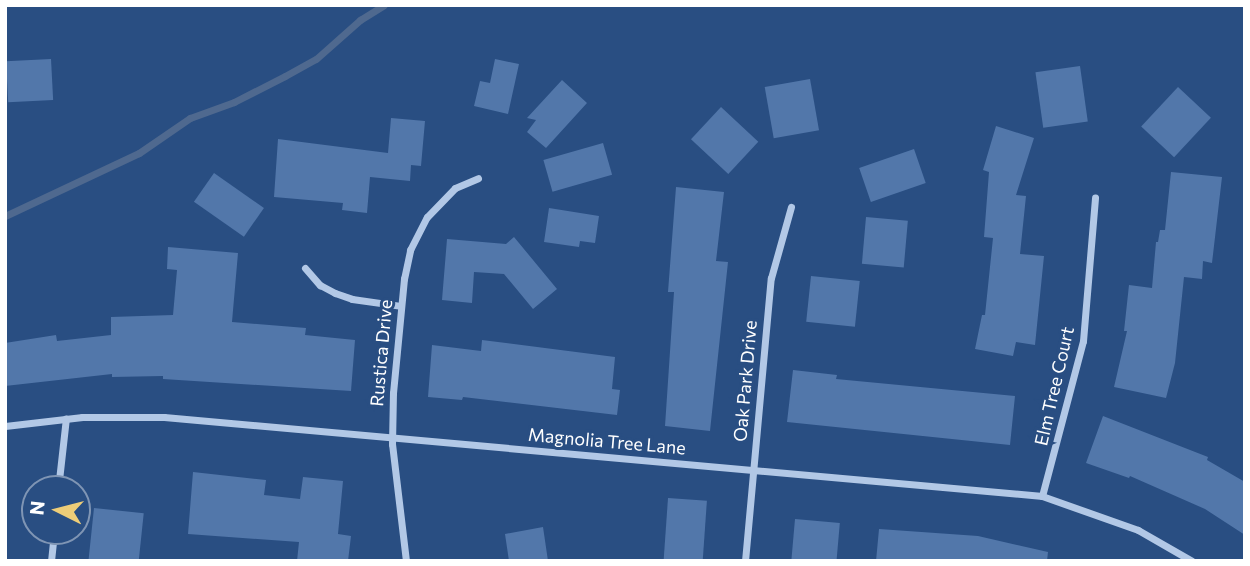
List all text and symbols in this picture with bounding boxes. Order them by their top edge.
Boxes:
street label: Rustica Drive [366,299,396,407]
street label: Oak Park Drive [729,319,761,443]
street label: Elm Tree Court [1030,324,1078,448]
street label: Magnolia Tree Lane [527,423,687,459]
north arrow [21,475,91,545]
text: N [24,500,49,516]

